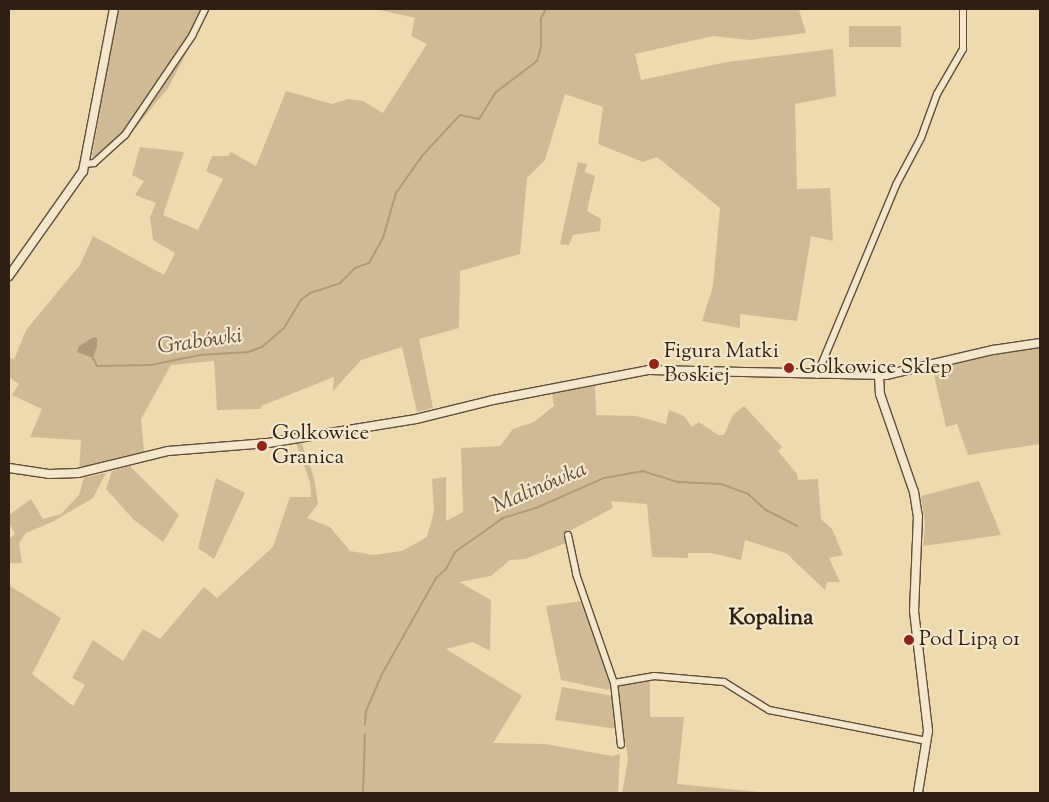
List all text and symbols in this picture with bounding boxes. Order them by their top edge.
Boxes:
water label: Grabówki [156,324,244,362]
place label: Figura Matki Boskiej [664,339,779,389]
place label: Golkowice Sklep [799,355,952,381]
marker: Figura Matki Boskiej [648,358,660,370]
marker: Golkowice Sklep [783,362,795,374]
place label: Golkowice Granica [272,421,369,471]
marker: Golkowice Granica [256,440,268,452]
water label: Malinówka [489,457,591,521]
district label: Kopalina [729,607,813,633]
place label: Pod Lipą 01 [919,627,1020,653]
marker: Pod Lipą 01 [903,634,915,646]

